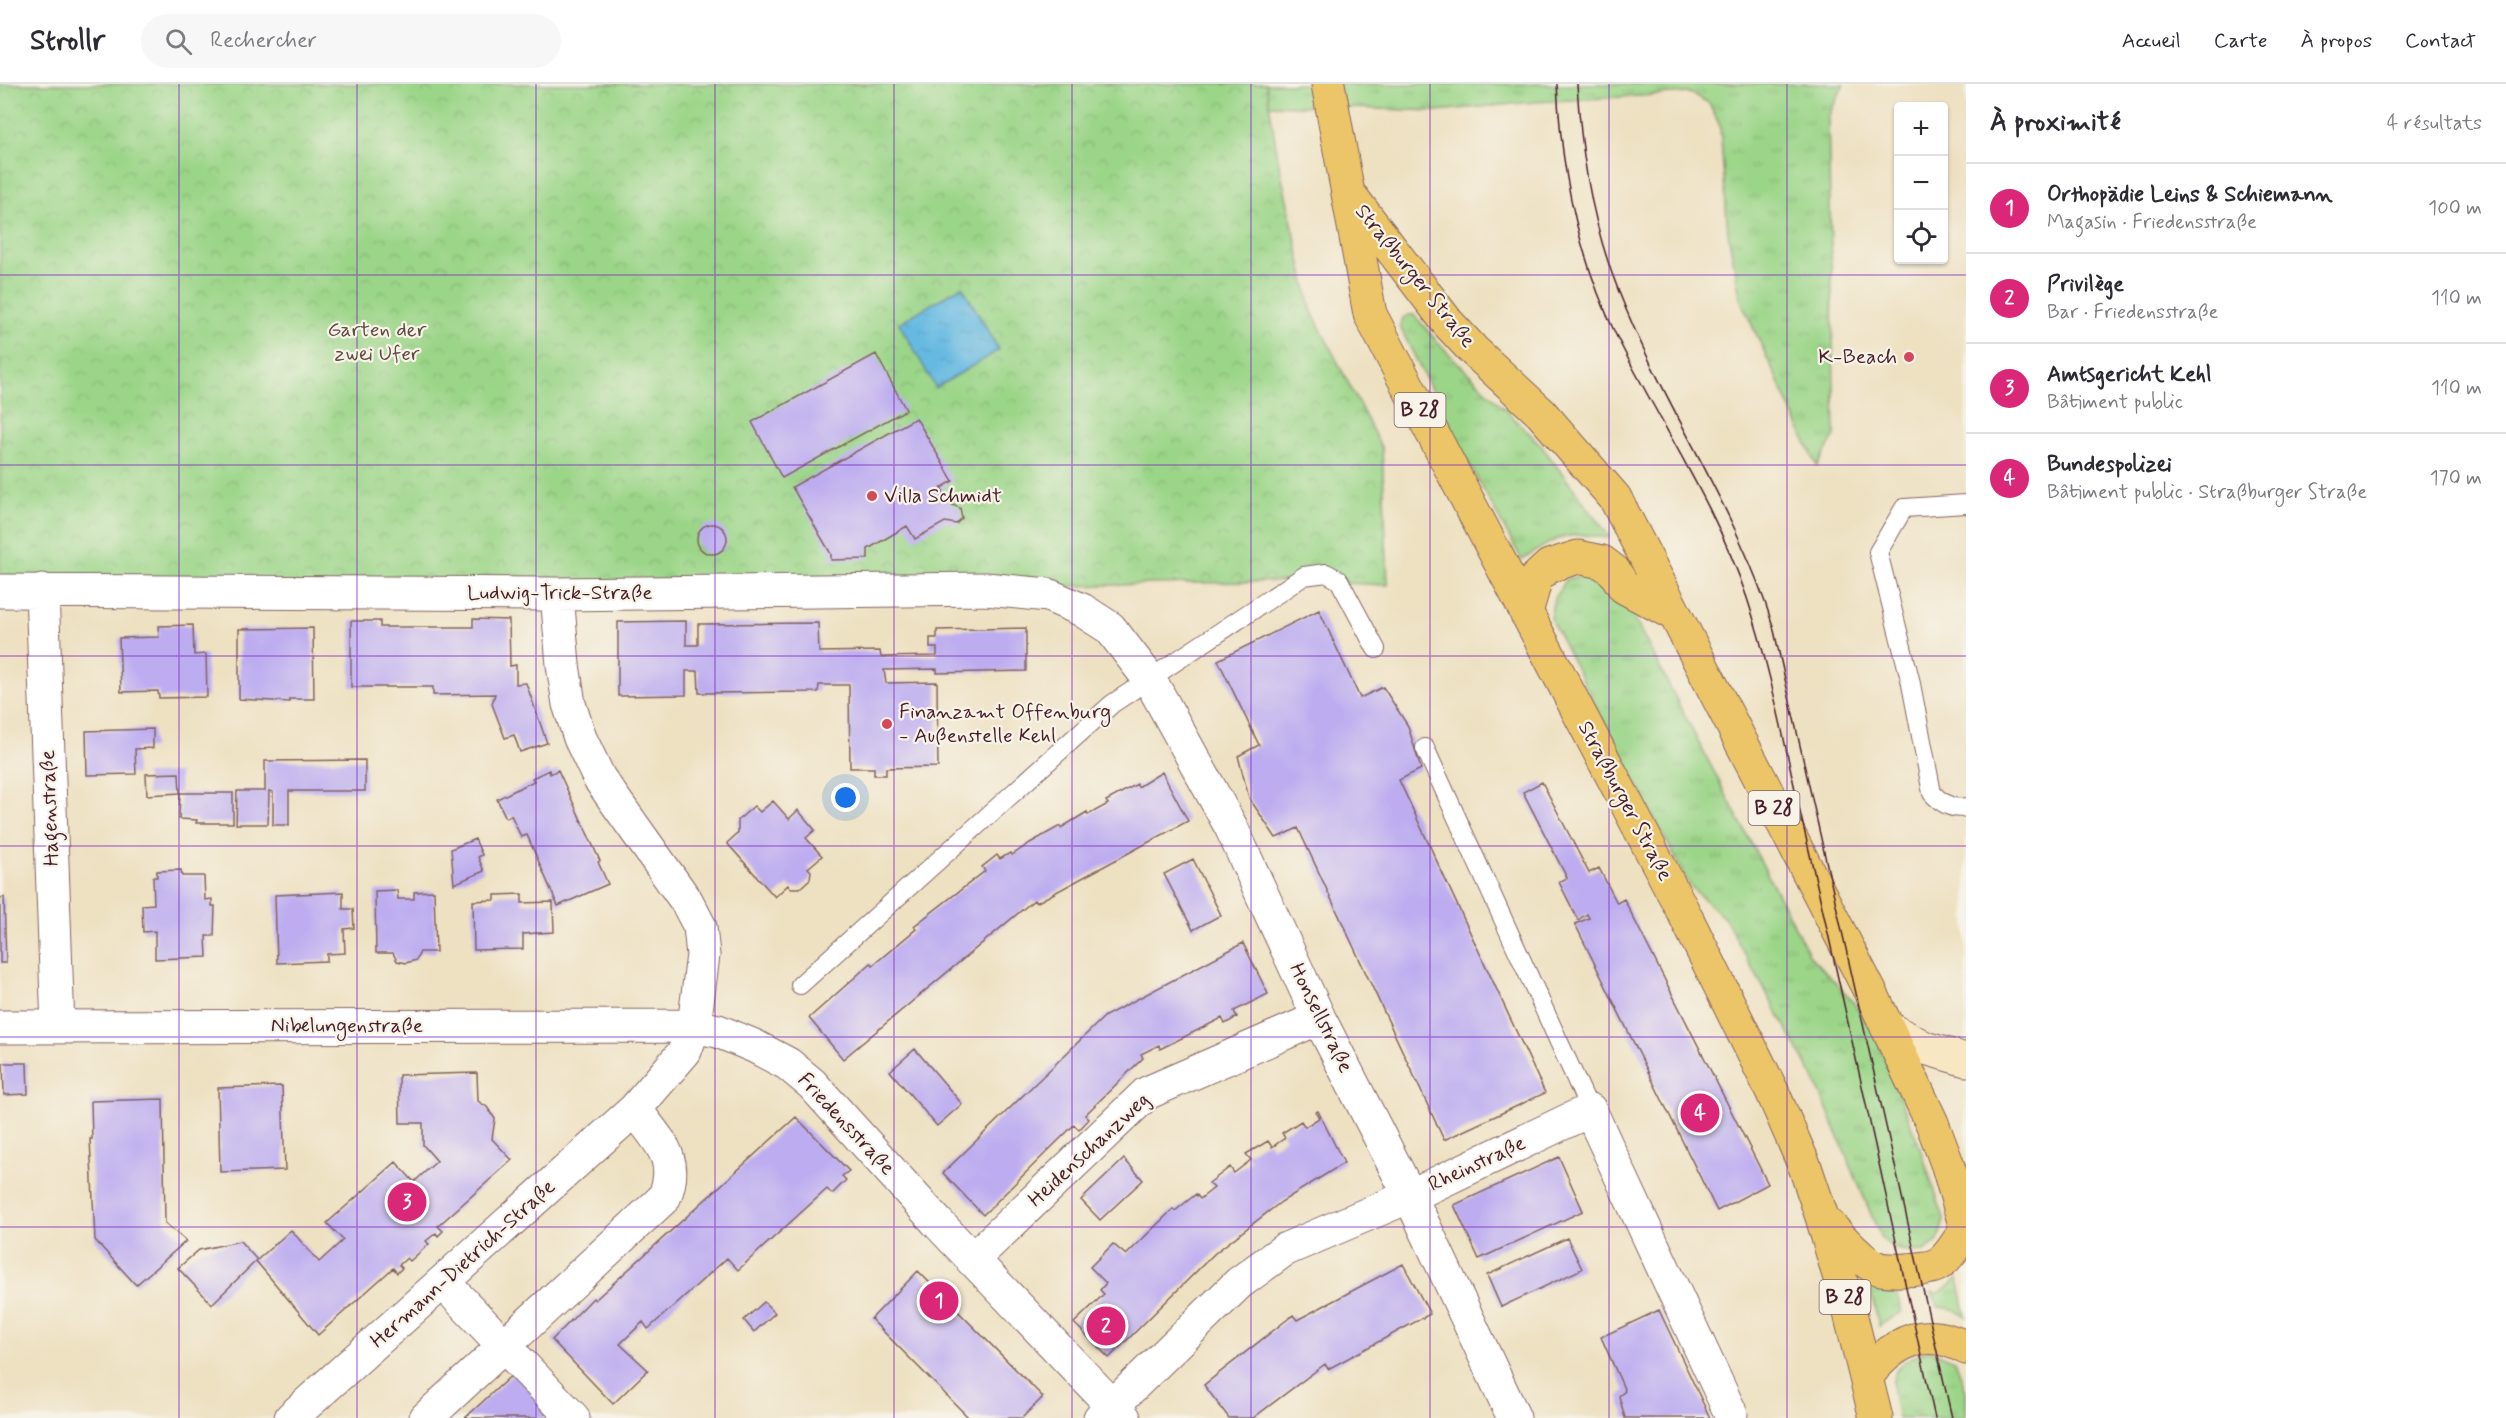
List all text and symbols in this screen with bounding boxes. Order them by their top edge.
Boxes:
search box [141,14,561,68]
text: Strollr [30,23,105,60]
icon: search [162,25,195,58]
text: Rechercher [210,27,317,55]
text: Accueil [2122,27,2181,55]
text: Carte [2214,27,2268,55]
text: À propos [2301,27,2372,55]
text: Contact [2405,27,2476,55]
map controls [1894,102,1948,264]
button: + [1894,102,1948,156]
text: À proximité [1990,106,2121,140]
text: 4 résultats [2387,110,2482,137]
button: − [1894,156,1948,210]
text: Orthopädie Leins & Schiemann [2047,181,2333,209]
text: 1 [2005,195,2014,222]
text: 100 m [2428,195,2482,222]
street label: Straßburger Straße [1348,198,1482,354]
text: Magasin · Friedensstraße [2047,209,2257,236]
button: locate [1894,210,1948,264]
text: Privilège [2047,271,2124,299]
text: 2 [2005,285,2014,312]
text: 110 m [2431,285,2482,312]
text: Bar · Friedensstraße [2047,299,2218,326]
park label: Garten der zwei Ufer [328,316,427,368]
place label: K-Beach [1818,343,1897,371]
marker: K-Beach [1902,350,1916,364]
text: Amtsgericht Kehl [2047,361,2211,389]
text: 3 [2005,375,2014,402]
text: 110 m [2431,375,2482,402]
text: Bâtiment public [2047,389,2183,416]
road number: B 28 [1394,393,1446,427]
text: Bundespolizei [2047,451,2172,479]
text: 4 [2004,465,2015,492]
text: 170 m [2430,465,2482,492]
text: Bâtiment public · Straßburger Straße [2047,479,2367,506]
place label: Villa Schmidt [884,482,1002,510]
marker: Villa Schmidt [865,489,879,503]
street label: Ludwig-Trick-Straße [467,579,653,607]
place label: Finanzamt Offenburg - Außenstelle Kehl [899,698,1111,750]
street label: Straßburger Straße [1570,716,1679,886]
marker: Finanzamt Offenburg - Außenstelle Kehl [880,717,894,731]
street label: Hagenstraße [34,749,68,867]
your location [831,783,860,812]
road number: B 28 [1748,791,1800,825]
street label: Honsellstraße [1282,959,1360,1077]
street label: Nibelungenstraße [271,1012,423,1041]
street label: Friedensstraße [791,1067,901,1181]
street label: Heidenschanzweg [1022,1086,1156,1214]
pin: 4 [1680,1090,1720,1136]
street label: Rheinstraße [1424,1129,1530,1199]
street label: Hermann-Dietrich-Straße [364,1173,562,1355]
pin: 3 [388,1180,426,1224]
pin: 1 [920,1278,958,1324]
road number: B 28 [1820,1280,1870,1314]
pin: 2 [1086,1304,1126,1348]

